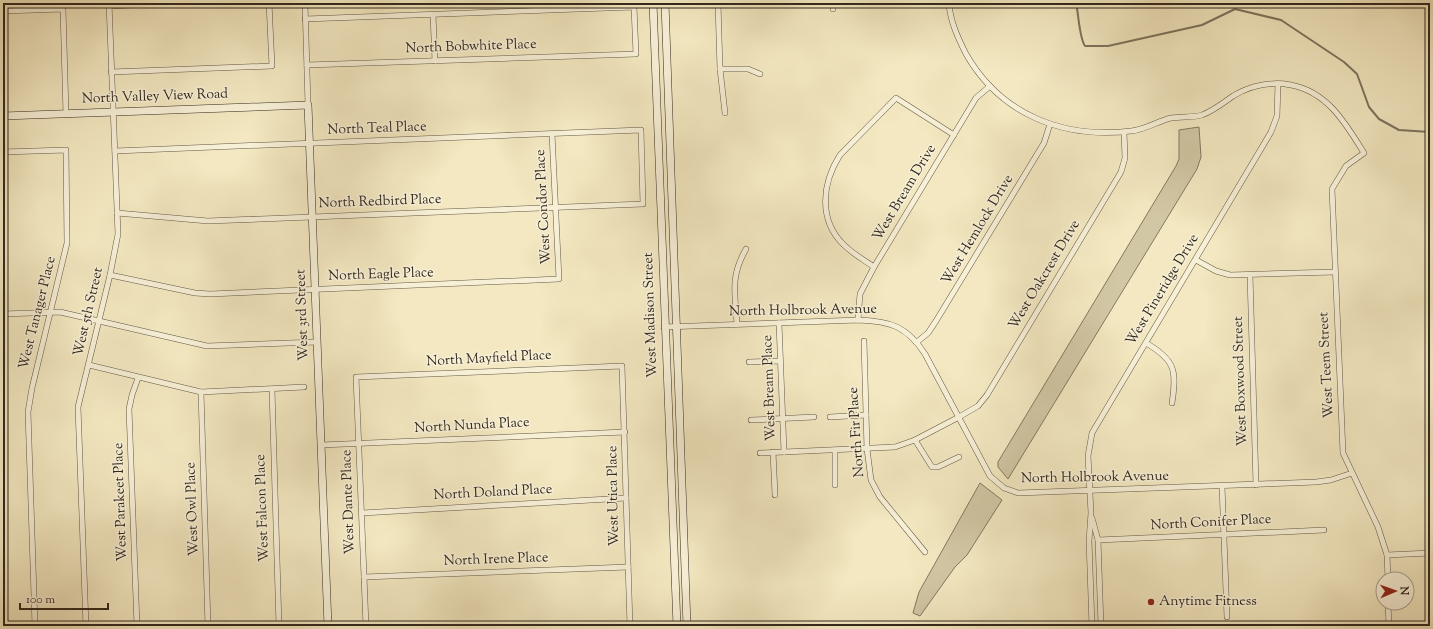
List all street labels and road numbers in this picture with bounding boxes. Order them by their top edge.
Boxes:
street label: North Bobwhite Place [405,35,537,59]
street label: North Valley View Road [82,84,229,110]
street label: North Teal Place [327,117,427,141]
street label: West Bream Drive [868,141,942,245]
street label: West Condor Place [531,149,557,265]
street label: West Hemlock Drive [937,171,1019,289]
street label: North Redbird Place [318,190,442,214]
street label: West Oakcrest Drive [1004,216,1086,334]
street label: West Pineridge Drive [1122,230,1204,350]
street label: West Madison Street [639,252,663,378]
street label: West Tanager Place [14,254,62,372]
street label: North Eagle Place [328,263,434,287]
street label: West 5th Street [69,265,109,359]
street label: West 3rd Street [291,269,315,361]
street label: North Holbrook Avenue [729,300,877,322]
street label: West Teem Street [1314,311,1340,419]
street label: West Boxwood Street [1229,315,1253,446]
street label: West Bream Place [758,334,782,442]
street label: North Mayfield Place [426,346,552,372]
street label: North Fir Place [844,386,870,478]
street label: North Nunda Place [414,413,530,439]
street label: West Parakeet Place [109,442,133,562]
street label: West Utica Place [603,445,625,547]
street label: West Dante Place [337,449,361,555]
street label: West Falcon Place [251,454,275,562]
street label: West Owl Place [181,462,205,556]
street label: North Holbrook Avenue [1021,467,1169,489]
street label: North Doland Place [433,480,553,506]
street label: North Conifer Place [1150,510,1272,536]
street label: North Irene Place [443,548,549,572]

